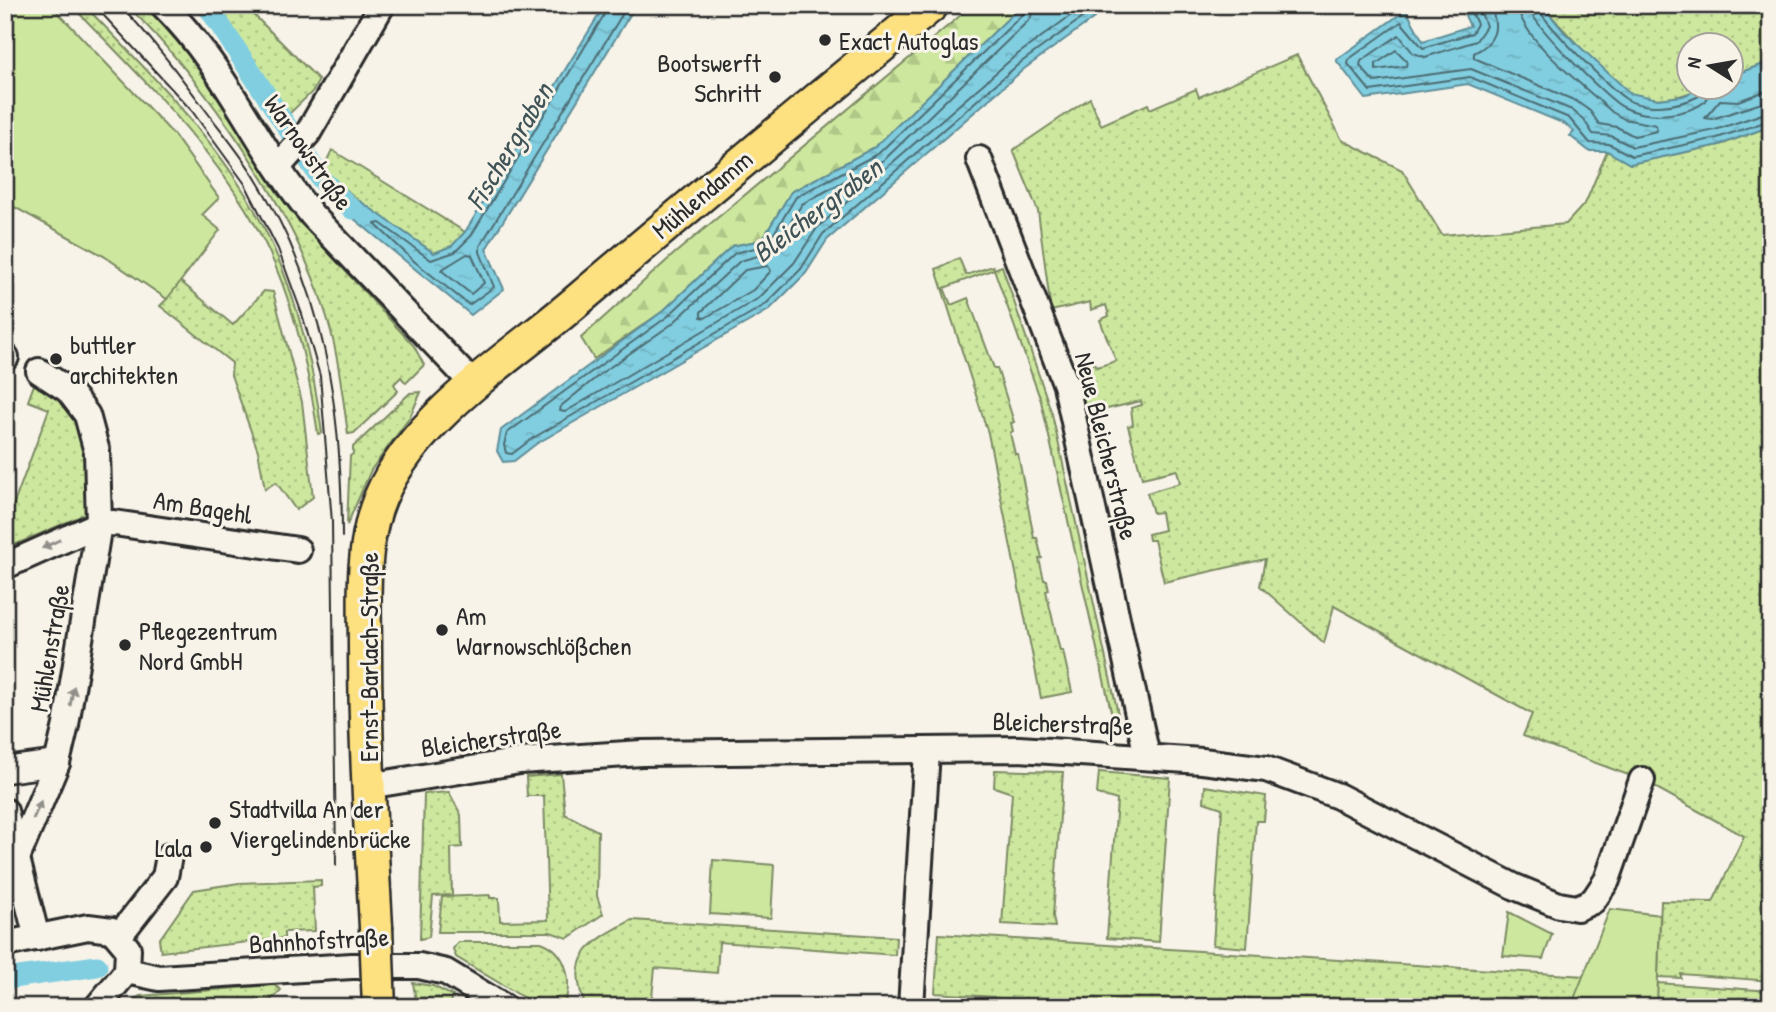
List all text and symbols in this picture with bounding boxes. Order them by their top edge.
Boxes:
place label: Exact Autoglas [839,23,979,58]
marker: Exact Autoglas [817,32,833,48]
north arrow [1674,32,1744,102]
place label: Bootswerft Schritt [657,45,762,110]
text: N [1680,55,1707,70]
marker: Bootswerft Schritt [767,69,783,85]
water label: Fischergraben [456,73,563,216]
street label: Warnowstraße [256,87,362,217]
street label: Mühlendamm [644,142,760,246]
water label: Bleichergraben [744,147,891,271]
place label: buttler architekten [70,327,178,392]
street label: Neue Bleicherstraße [1067,349,1147,543]
marker: buttler architekten [48,351,64,367]
street label: Am Bagehl [151,482,255,532]
one-way arrow [41,539,62,550]
street label: Ernst-Barlach-Straße [351,552,386,762]
street label: Mühlenstraße [21,581,77,715]
place label: Am Warnowschlößchen [456,598,632,663]
place label: Pflegezentrum Nord GmbH [139,613,277,678]
marker: Am Warnowschlößchen [434,622,450,638]
marker: Pflegezentrum Nord GmbH [117,637,133,653]
one-way arrow [67,685,78,707]
street label: Bleicherstraße [992,703,1134,743]
street label: Bleicherstraße [419,711,563,765]
place label: Stadtvilla An der Viergelindenbrücke [229,791,411,856]
one-way arrow [32,800,43,821]
marker: Stadtvilla An der Viergelindenbrücke [207,815,223,831]
place label: Lala [155,830,192,865]
marker: Lala [198,839,214,855]
street label: Bahnhofstraße [248,919,390,961]

